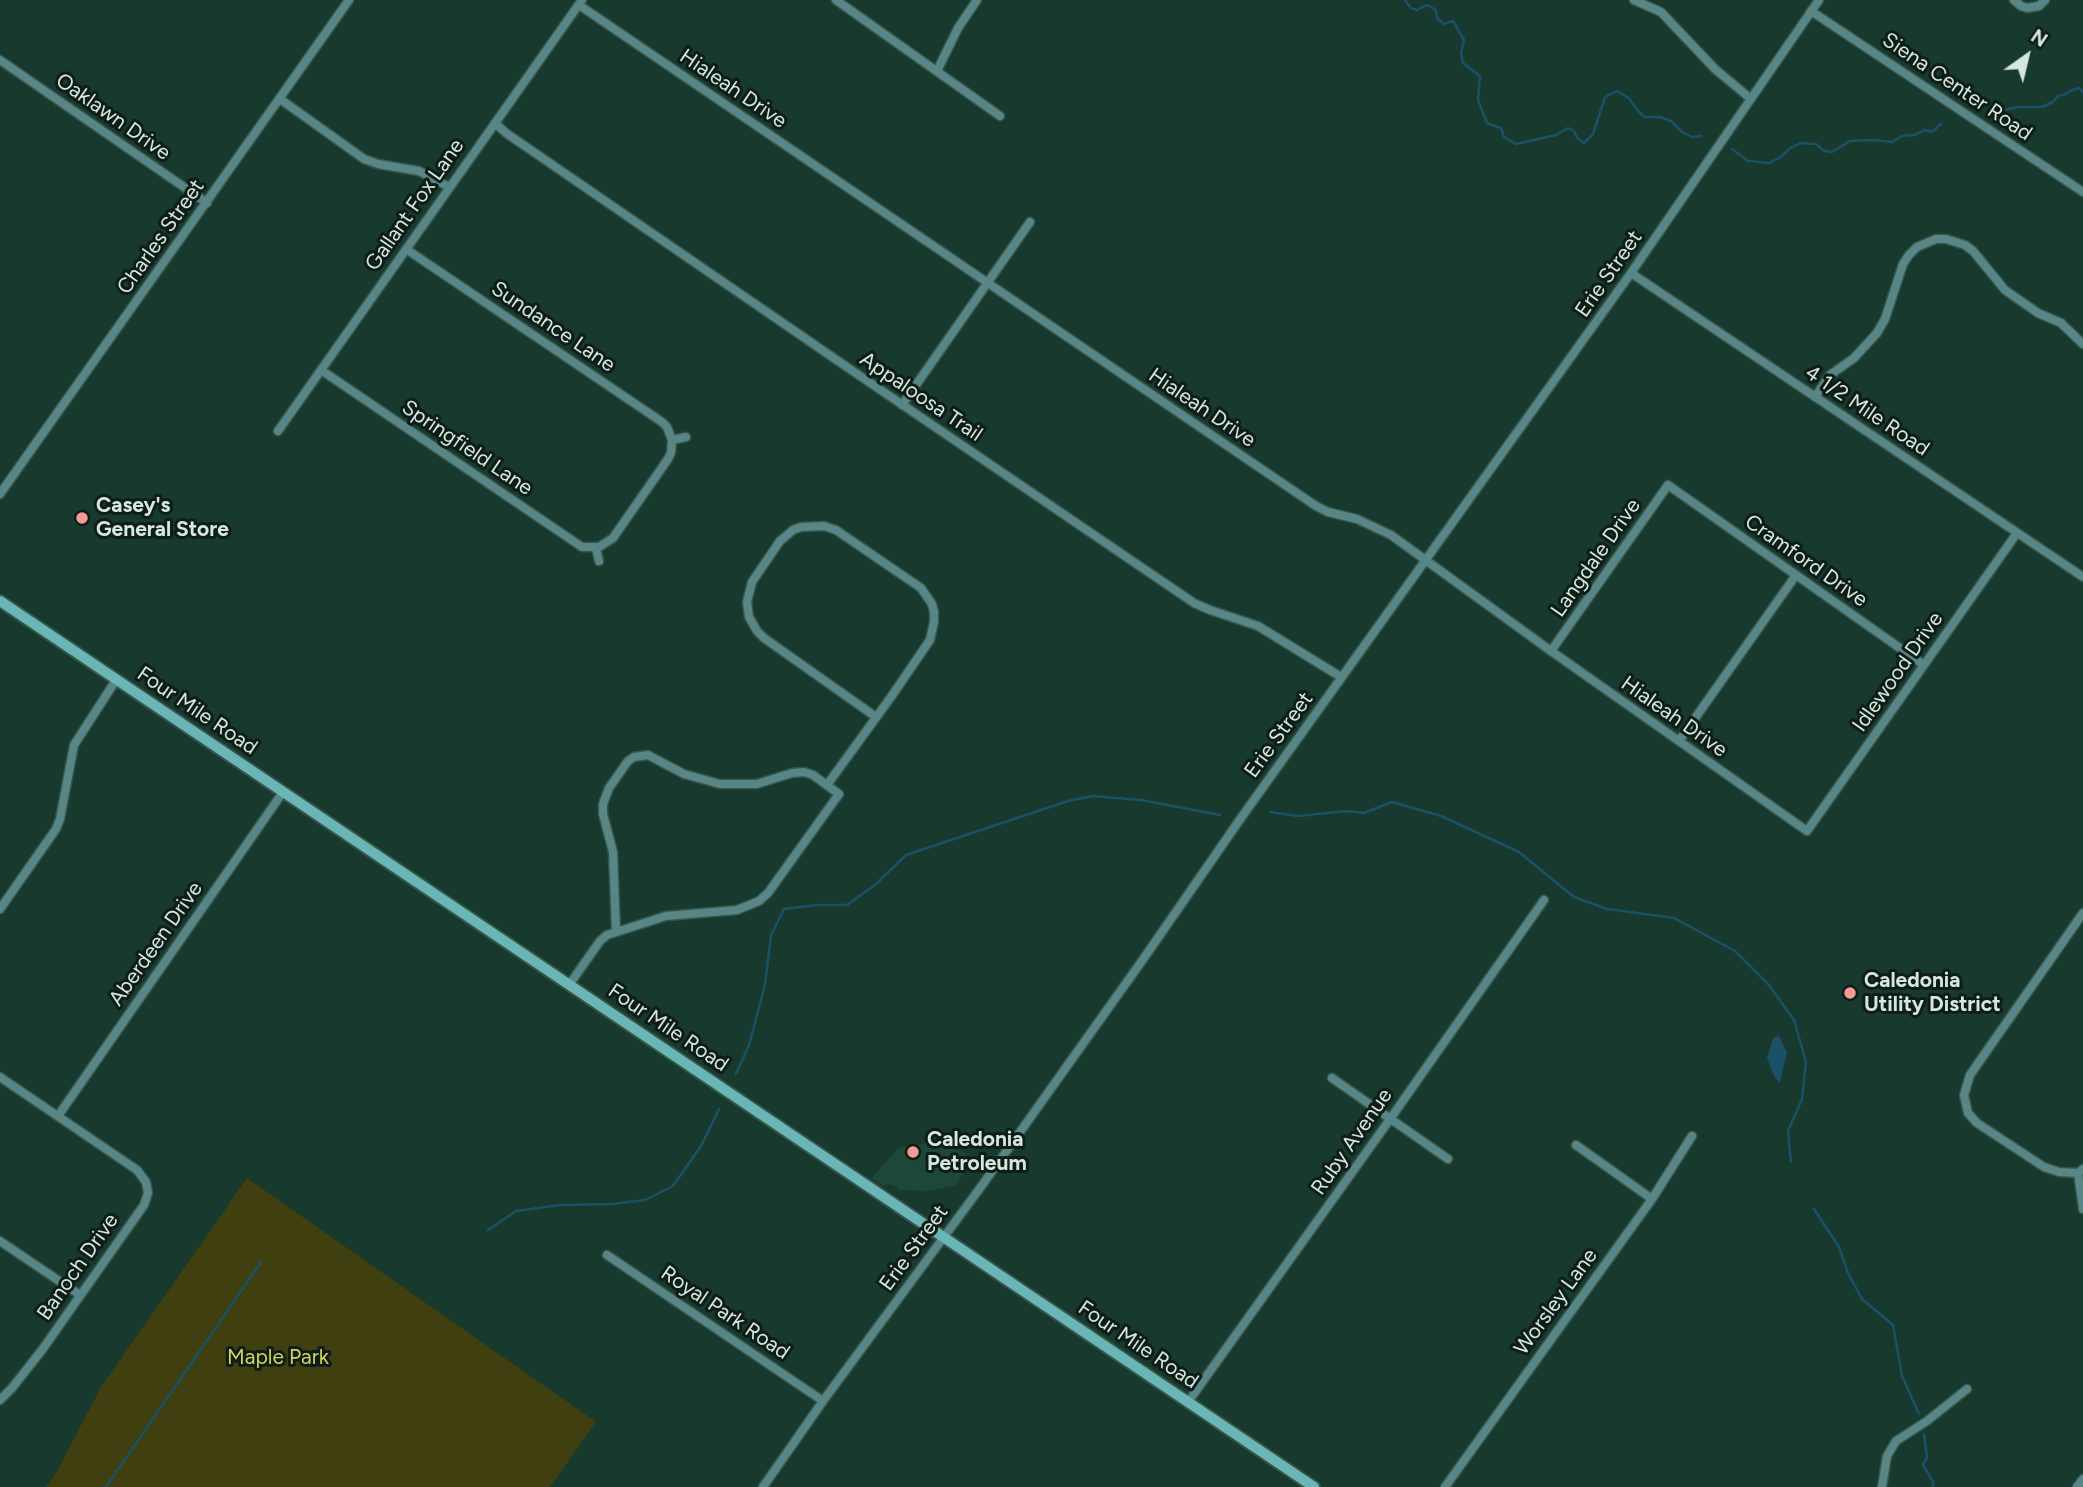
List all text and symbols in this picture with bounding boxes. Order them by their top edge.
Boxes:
north arrow [1992,21,2062,91]
text: N [2027,25,2052,52]
street label: Siena Center Road [1877,28,2037,146]
street label: Hialeah Drive [675,44,791,134]
street label: Oaklawn Drive [51,68,175,166]
street label: Gallant Fox Lane [360,134,470,276]
street label: Charles Street [112,175,210,299]
street label: Erie Street [1570,226,1648,322]
street label: Sundance Lane [486,276,620,378]
street label: Appaloosa Trail [855,347,987,447]
street label: 4 1/2 Mile Road [1800,360,1934,462]
street label: Hialeah Drive [1144,363,1260,453]
street label: Springfield Lane [397,395,537,501]
place label: Casey's General Store [96,493,229,543]
street label: Langdale Drive [1546,494,1646,622]
street label: Cramford Drive [1740,509,1872,613]
marker: Casey's General Store [74,510,90,526]
street label: Idlewood Drive [1847,607,1949,737]
street label: Four Mile Road [132,661,262,761]
street label: Hialeah Drive [1616,671,1732,763]
street label: Erie Street [1239,687,1319,783]
street label: Aberdeen Drive [104,877,208,1011]
place label: Caledonia Utility District [1864,968,2001,1018]
street label: Four Mile Road [603,978,733,1078]
marker: Caledonia Utility District [1842,985,1858,1001]
street label: Ruby Avenue [1306,1084,1398,1200]
place label: Caledonia Petroleum [927,1127,1027,1177]
marker: Caledonia Petroleum [905,1144,921,1160]
street label: Erie Street [874,1200,954,1296]
street label: Banoch Drive [32,1209,124,1325]
street label: Worsley Lane [1509,1244,1603,1360]
street label: Royal Park Road [656,1261,794,1365]
street label: Four Mile Road [1073,1295,1203,1395]
park label: Maple Park [227,1345,329,1371]

